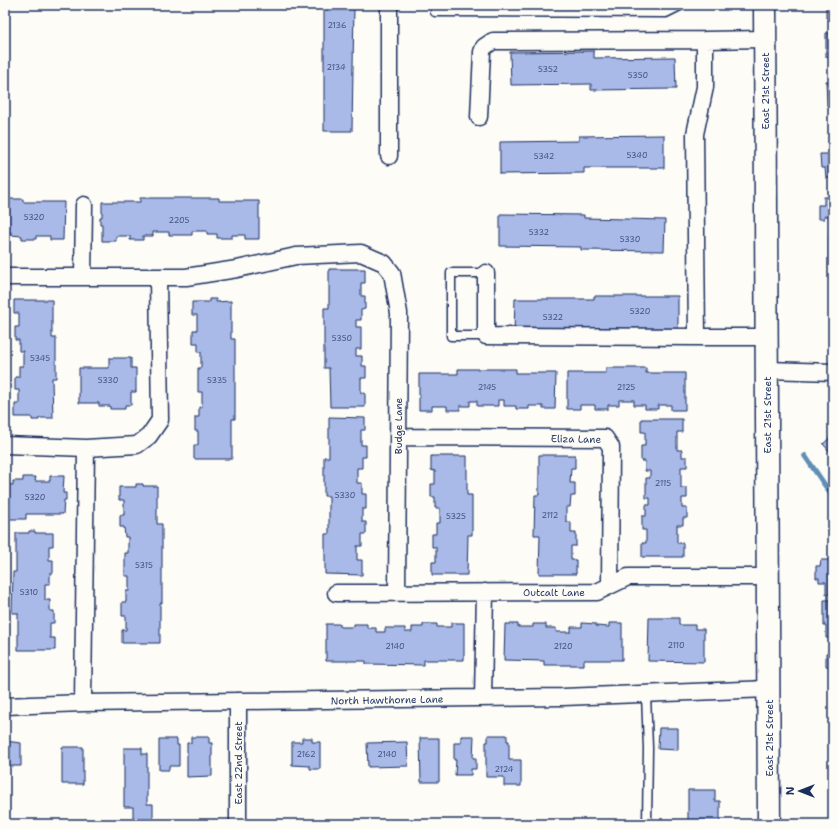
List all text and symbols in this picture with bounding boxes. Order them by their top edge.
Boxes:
house number: 2136 [327,20,347,31]
street label: East 21st Street [759,52,772,130]
house number: 2134 [326,62,346,73]
house number: 5352 [538,64,558,75]
house number: 5350 [628,70,648,81]
house number: 5340 [627,150,647,161]
house number: 5342 [534,151,555,162]
house number: 5320 [24,212,44,223]
house number: 2205 [169,215,190,226]
house number: 5332 [529,227,550,238]
house number: 5330 [620,234,640,245]
house number: 5320 [630,306,650,317]
house number: 5322 [543,312,564,323]
house number: 5350 [332,333,352,344]
house number: 5345 [30,353,50,364]
house number: 5330 [98,375,118,386]
house number: 5335 [207,375,227,386]
street label: East 21st Street [761,376,774,454]
house number: 2145 [478,382,496,393]
house number: 2125 [617,382,635,393]
street label: Budge Lane [392,398,405,454]
street label: Eliza Lane [551,432,602,446]
house number: 2115 [655,478,671,489]
house number: 5330 [335,490,355,501]
house number: 5320 [25,492,45,503]
house number: 2112 [542,510,559,521]
house number: 5325 [446,511,466,522]
house number: 5315 [135,560,153,571]
street label: Outcalt Lane [523,586,585,599]
house number: 5310 [20,587,38,598]
house number: 2110 [667,640,685,651]
house number: 2140 [385,641,405,652]
house number: 2120 [553,641,573,652]
street label: North Hawthorne Lane [331,693,444,707]
street label: East 21st Street [763,699,776,777]
street label: East 22nd Street [232,721,245,805]
house number: 2162 [297,749,316,760]
house number: 2140 [377,749,397,760]
house number: 2124 [495,764,514,775]
north arrow [780,771,820,811]
text: N [783,786,798,795]

